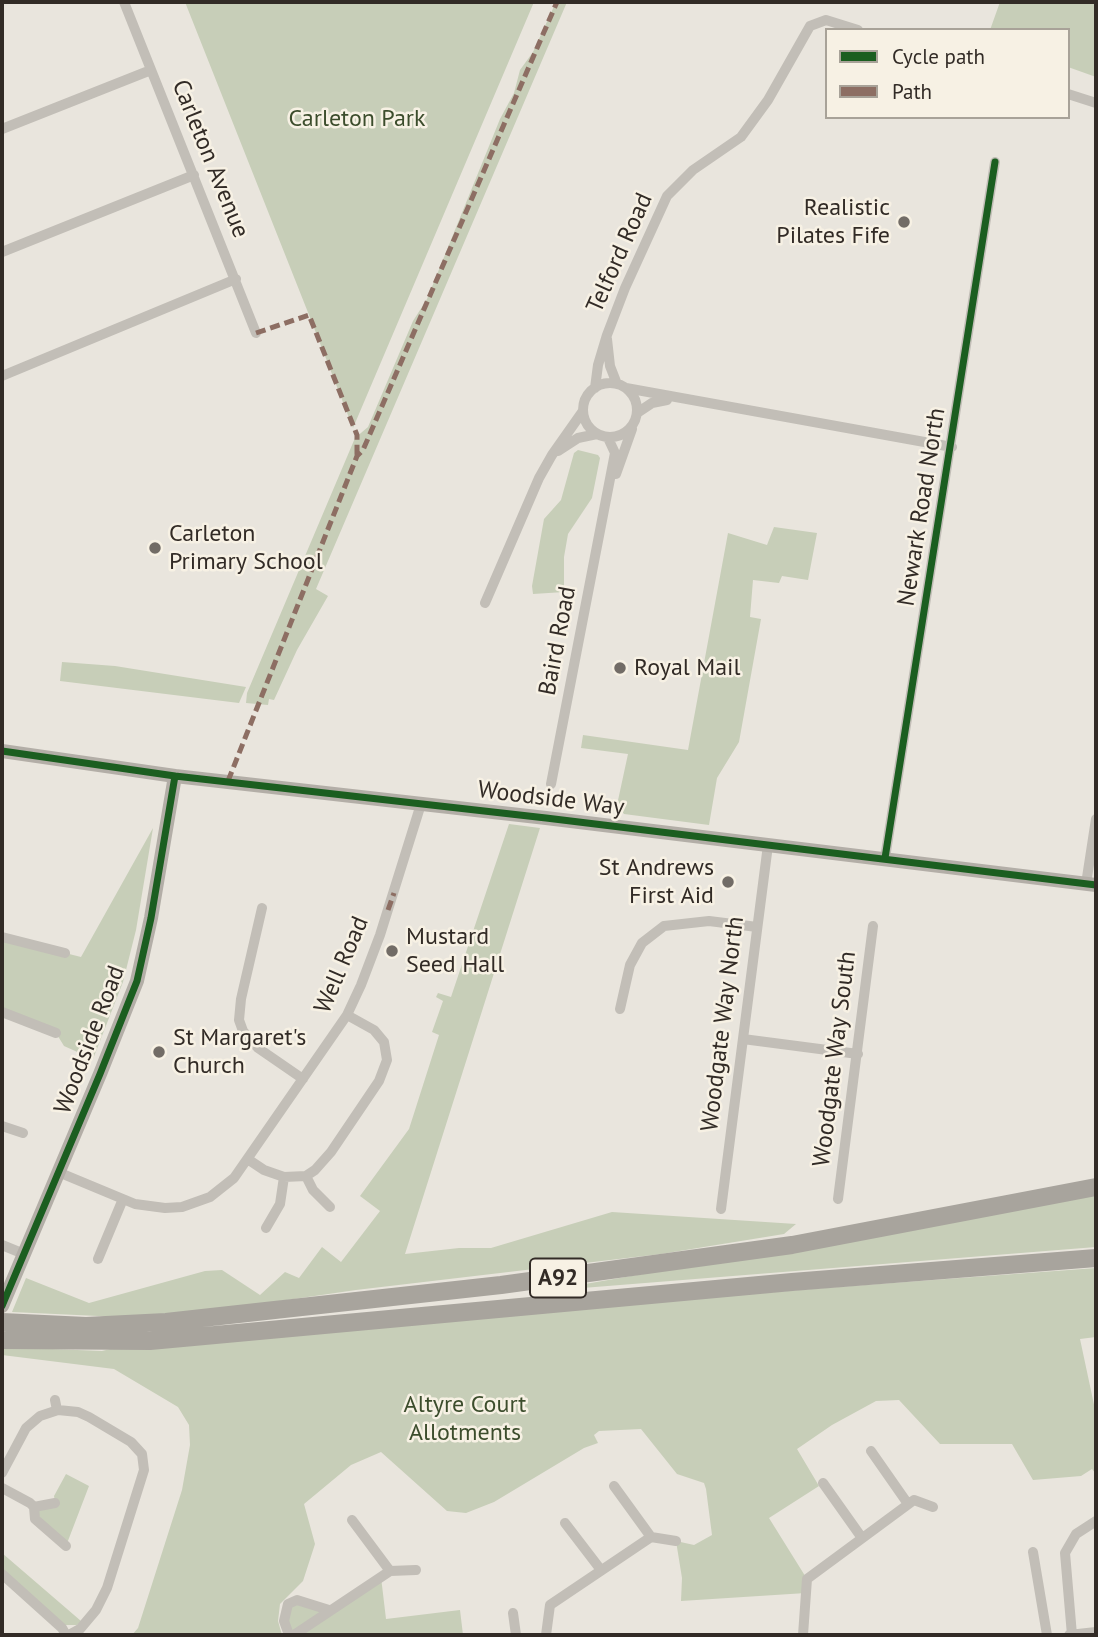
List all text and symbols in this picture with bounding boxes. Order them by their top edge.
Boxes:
legend [825,28,1070,119]
text: Cycle path [892,43,985,70]
street label: Carleton Avenue [165,76,255,242]
text: Path [892,78,932,105]
park label: Carleton Park [289,105,425,133]
street label: Telford Road [581,189,659,317]
place label: Realistic Pilates Fife [776,194,890,250]
marker: Realistic Pilates Fife [896,214,912,230]
street label: Newark Road North [892,406,952,608]
place label: Carleton Primary School [169,520,323,576]
marker: Carleton Primary School [147,540,163,556]
street label: Baird Road [533,584,583,698]
place label: Royal Mail [634,654,741,682]
marker: Royal Mail [612,660,628,676]
street label: Woodside Way [476,776,626,822]
place label: St Andrews First Aid [599,854,714,910]
marker: St Andrews First Aid [720,874,736,890]
street label: Well Road [309,912,375,1018]
street label: Woodgate Way North [696,915,750,1133]
place label: Mustard Seed Hall [406,923,504,979]
marker: Mustard Seed Hall [384,943,400,959]
street label: Woodgate Way South [807,950,863,1168]
street label: Woodside Road [49,962,131,1118]
place label: St Margaret's Church [173,1024,306,1080]
marker: St Margaret's Church [151,1044,167,1060]
road number: A92 [530,1259,586,1298]
park label: Altyre Court Allotments [404,1391,526,1447]

